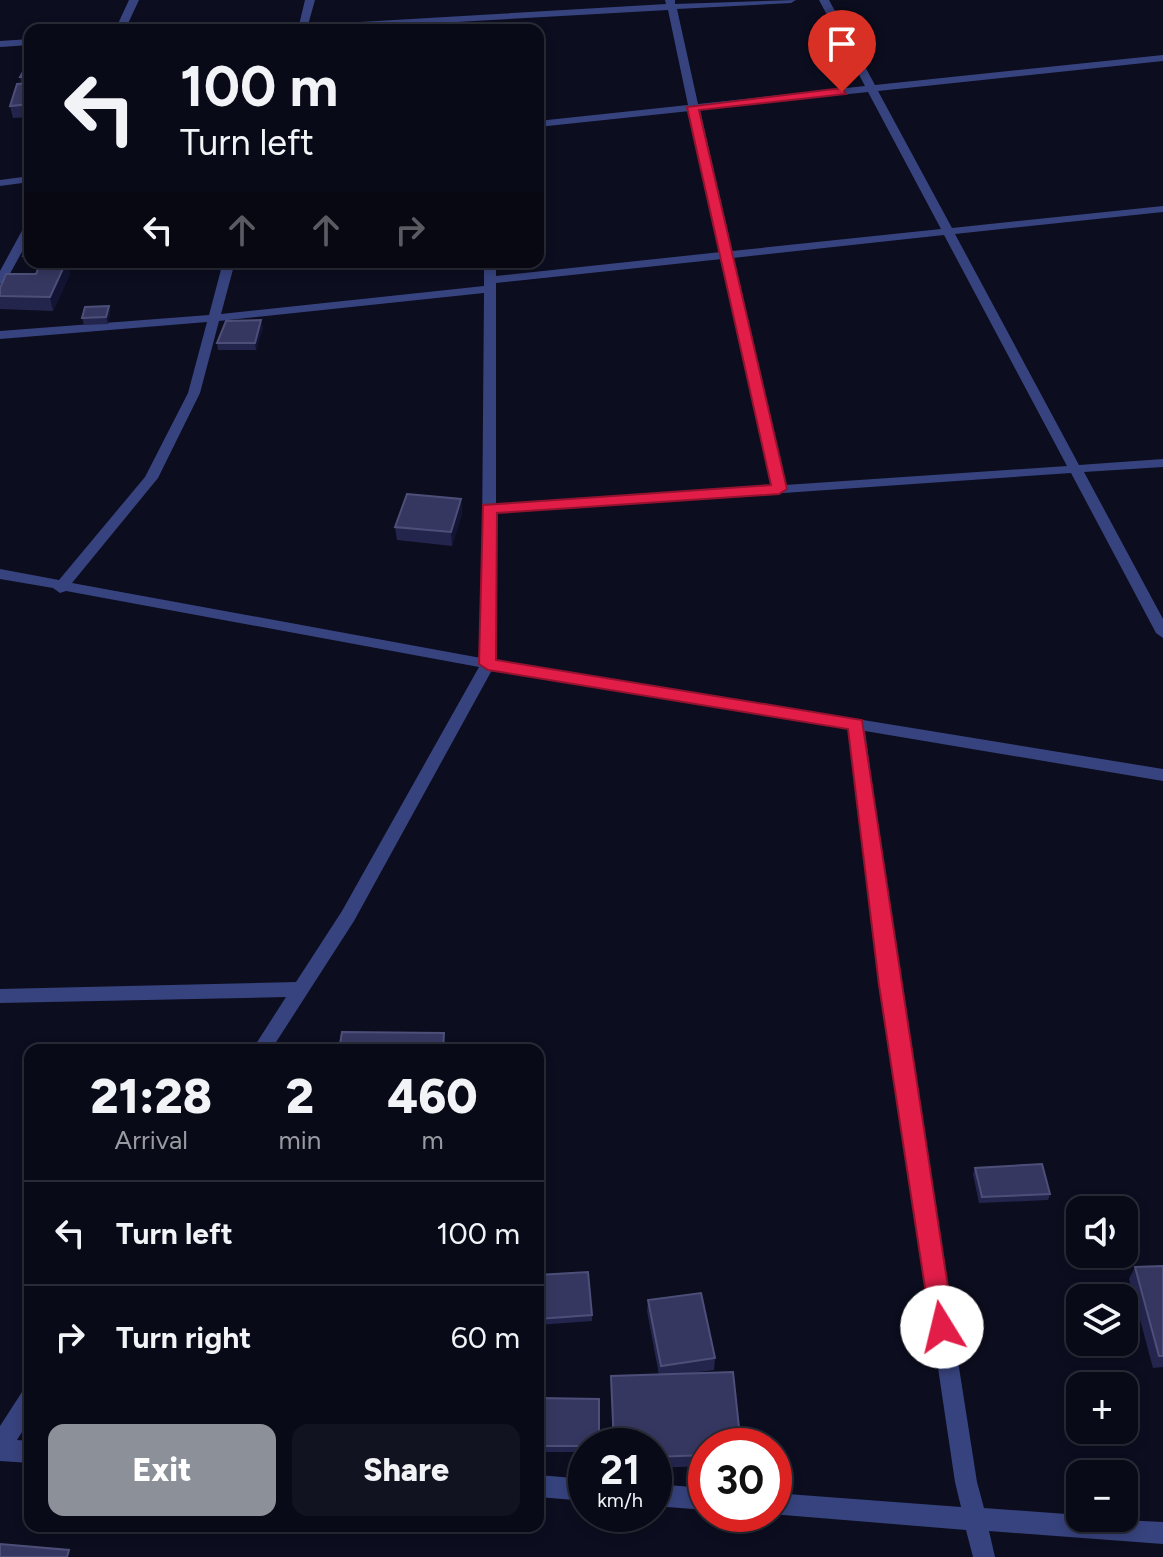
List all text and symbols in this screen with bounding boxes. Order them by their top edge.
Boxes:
pin [808,10,876,92]
icon: arrive [820,22,864,66]
text: 100 m [180,53,338,120]
icon: left [48,56,152,160]
text: Turn left [180,121,314,164]
icon: left [136,208,180,252]
icon: ahead [220,208,264,252]
icon: ahead [304,208,348,252]
icon: right [388,208,432,252]
text: 21:28 [90,1067,212,1125]
text: 2 [286,1067,314,1125]
text: 460 [388,1067,478,1125]
text: Arrival [115,1124,188,1156]
text: min [279,1124,321,1156]
text: m [422,1124,444,1156]
map controls [1066,1196,1138,1532]
button: sound [1066,1196,1138,1268]
icon: left [48,1211,92,1255]
text: Turn left [116,1215,233,1252]
text: 100 m [436,1215,520,1252]
button: layers [1066,1284,1138,1356]
position arrow [900,1285,984,1369]
icon: right [48,1315,92,1359]
text: Turn right [116,1319,251,1356]
text: 60 m [451,1319,520,1356]
button: + [1066,1372,1138,1444]
button: Exit [48,1424,276,1516]
button: Share [292,1424,520,1516]
speed limit sign: 30 [688,1428,792,1532]
text: 21 [600,1446,640,1494]
button: − [1066,1460,1138,1532]
text: km/h [597,1488,643,1512]

